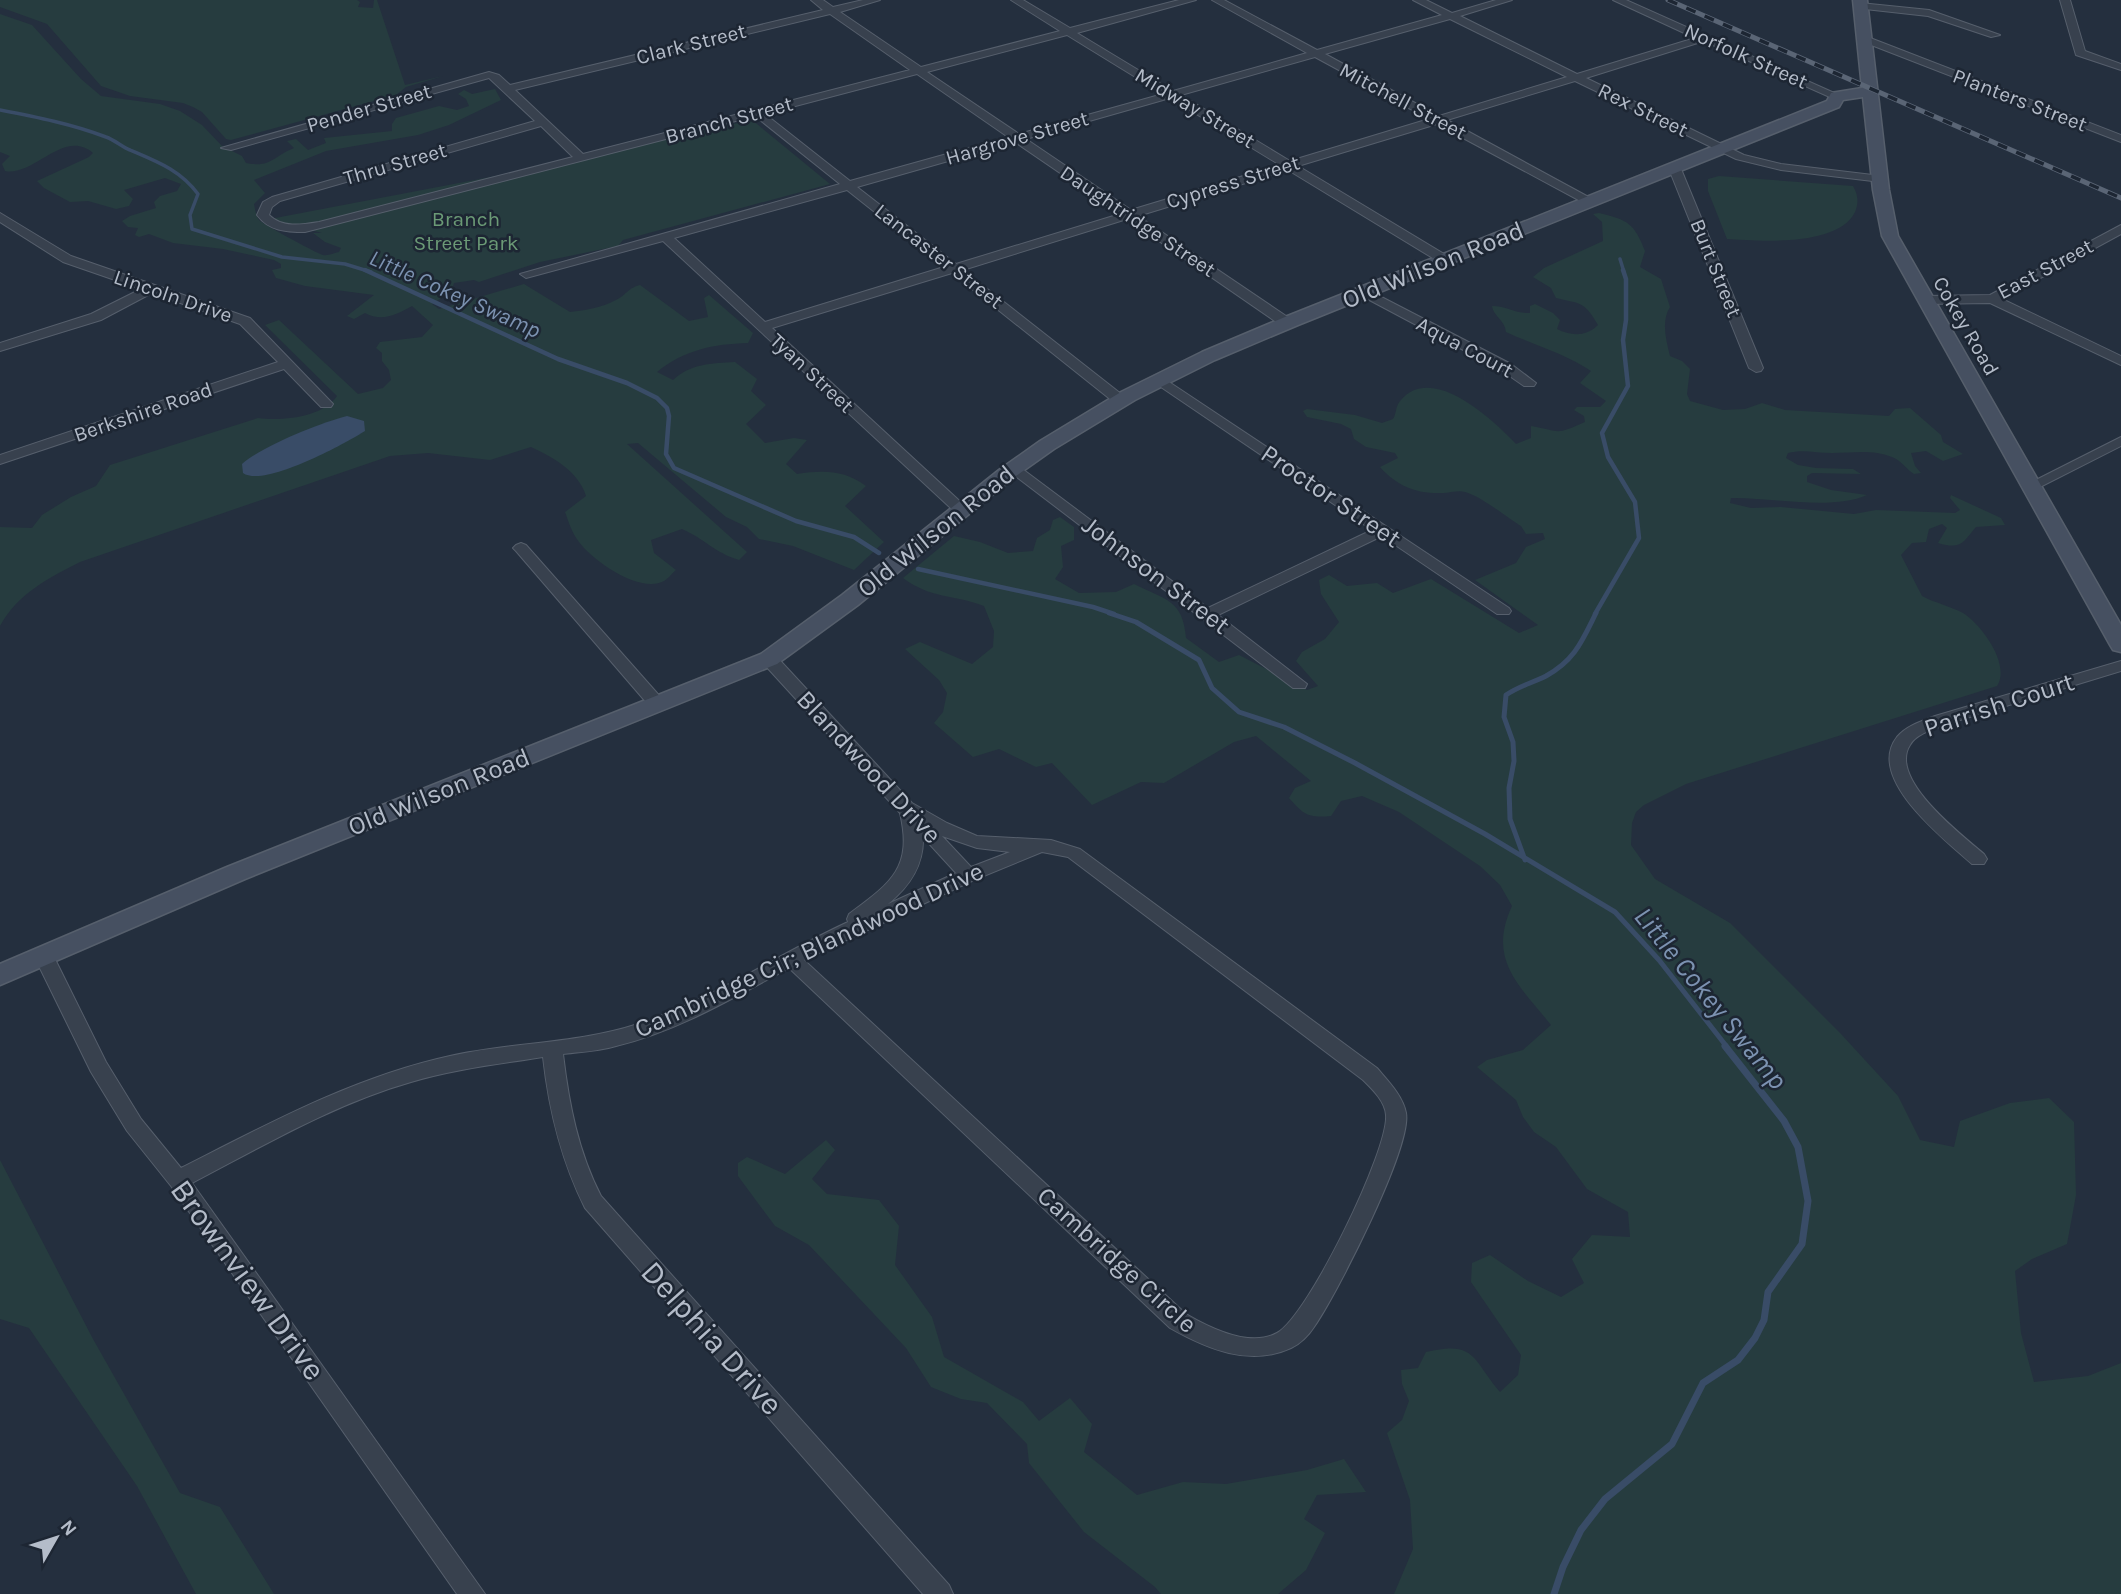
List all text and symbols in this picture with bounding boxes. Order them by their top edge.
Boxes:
street label: Norfolk Street [1681,18,1811,94]
street label: Clark Street [634,19,749,69]
street label: Mitchell Street [1335,57,1471,145]
street label: Midway Street [1131,63,1259,153]
street label: Planters Street [1950,63,2091,137]
street label: Rex Street [1594,78,1692,142]
street label: Pender Street [304,79,434,137]
street label: Branch Street [663,91,795,149]
street label: Hargrove Street [943,106,1091,170]
street label: Thru Street [341,138,449,190]
street label: Cypress Street [1163,150,1303,214]
street label: Daughtridge Street [1056,160,1220,282]
street label: Lancaster Street [870,198,1008,314]
park label: Branch Street Park [413,207,519,255]
street label: Old Wilson Road [1337,214,1529,316]
street label: Burt Street [1685,215,1747,321]
street label: East Street [1993,234,2097,304]
water label: Little Cokey Swamp [365,244,545,344]
street label: Lincoln Drive [111,265,235,327]
street label: Cokey Road [1928,272,2004,380]
street label: Aqua Court [1413,311,1518,383]
street label: Tyan Street [765,328,859,418]
street label: Berkshire Road [71,377,215,447]
street label: Proctor Street [1255,438,1407,554]
street label: Old Wilson Road [851,458,1021,604]
street label: Johnson Street [1076,509,1236,641]
street label: Parrish Court [1920,666,2078,744]
street label: Blandwood Drive [790,684,948,850]
street label: Old Wilson Road [343,741,535,843]
street label: Cambridge Cir; Blandwood Drive [630,855,988,1045]
water label: Little Cokey Swamp [1627,900,1795,1096]
street label: Brownview Drive [163,1172,333,1388]
street label: Cambridge Circle [1031,1180,1203,1340]
street label: Delphia Drive [633,1254,791,1422]
north arrow [21,1503,91,1573]
text: N [56,1516,81,1540]

